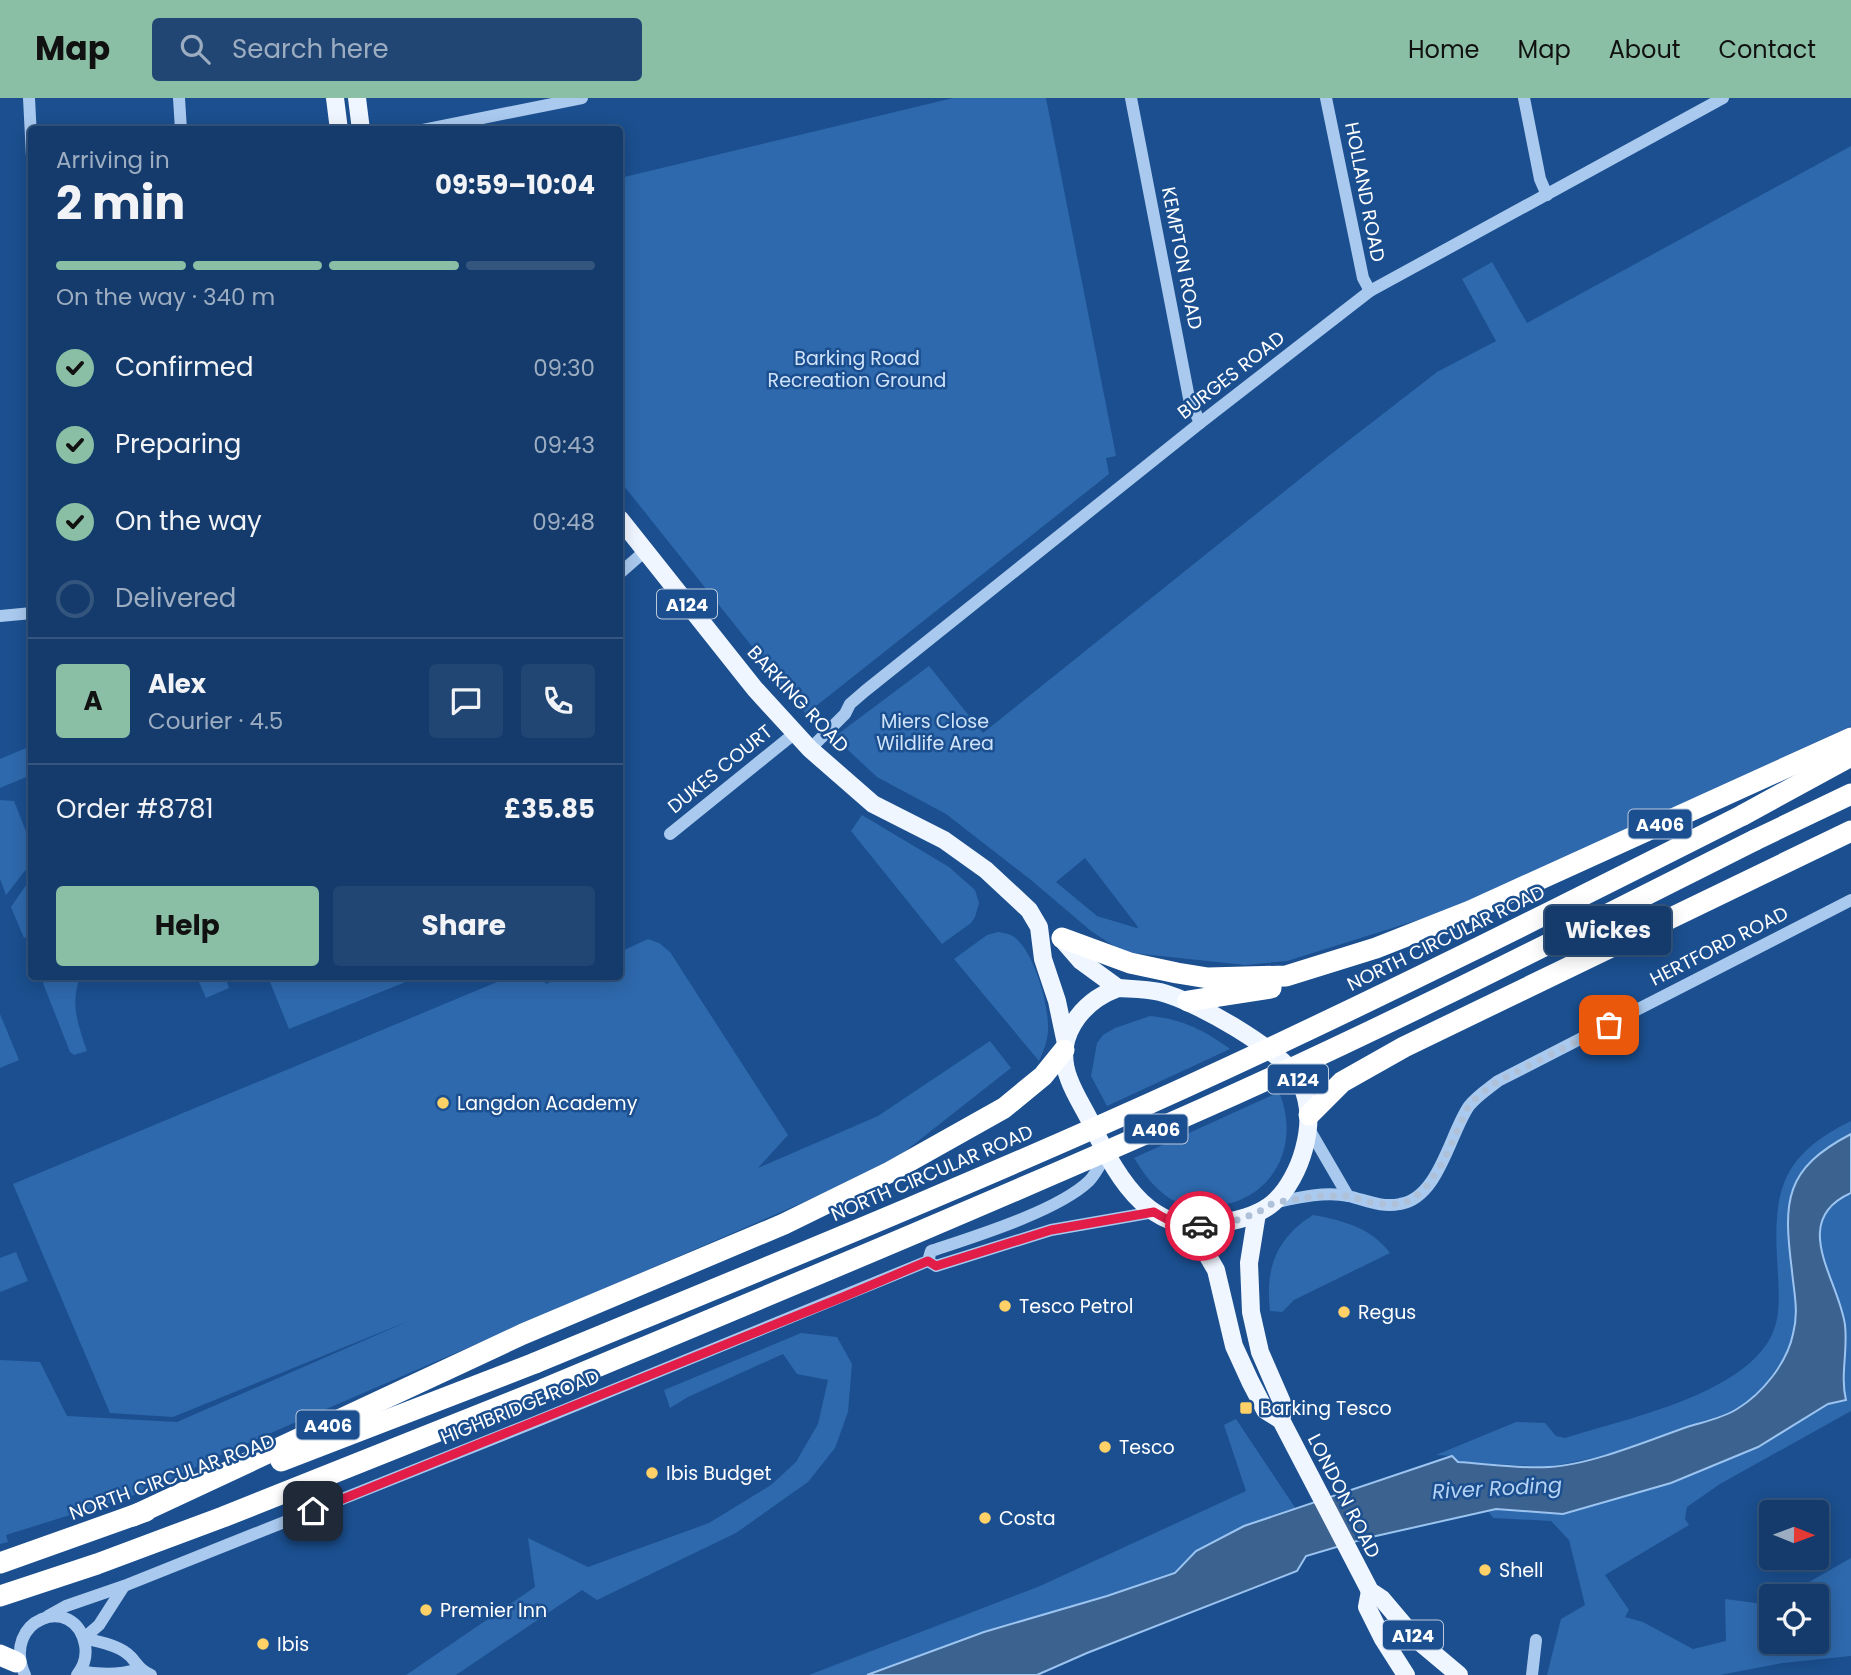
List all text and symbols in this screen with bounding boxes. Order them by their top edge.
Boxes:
search box [152,18,642,81]
text: Map [35,25,110,72]
icon: search [176,30,214,68]
text: Search here [232,31,389,67]
text: Home [1408,33,1480,66]
text: Map [1518,33,1571,66]
text: About [1609,33,1680,66]
text: Contact [1718,33,1816,66]
street label: HOLLAND ROAD [1338,120,1392,264]
text: Arriving in [56,144,170,176]
text: 09:59–10:04 [435,167,595,203]
text: 2 min [56,171,185,235]
street label: KEMPTON ROAD [1155,184,1209,332]
text: On the way · 340 m [56,281,275,313]
street label: BURGES ROAD [1172,324,1290,426]
park label: Barking Road Recreation Ground [768,345,946,394]
icon: check [56,349,94,387]
text: Confirmed [115,349,253,385]
text: 09:30 [533,352,595,384]
icon: check [56,426,94,464]
text: Preparing [115,426,241,462]
text: 09:43 [533,429,595,461]
icon: check [56,503,94,541]
text: On the way [115,503,262,539]
text: 09:48 [532,506,595,538]
text: Delivered [115,580,236,616]
road number: A124 [657,590,717,618]
street label: BARKING ROAD [741,639,855,759]
button: chat [429,664,503,738]
button: phone [521,664,595,738]
text: Alex [148,666,206,702]
text: A [83,683,103,719]
text: Courier · 4.5 [148,705,283,737]
park label: Miers Close Wildlife Area [876,708,994,757]
street label: DUKES COURT [662,718,778,820]
text: Order #8781 [56,791,214,827]
text: £35.85 [504,791,595,827]
road number: A406 [1628,810,1692,838]
street label: NORTH CIRCULAR ROAD [1343,878,1549,998]
button: Help [56,886,319,966]
button: Share [333,886,595,966]
street label: HERTFORD ROAD [1645,899,1793,993]
callout: Wickes [1546,906,1672,955]
text: Wickes [1565,914,1651,946]
pin [1579,995,1639,1055]
icon: bag [1590,1006,1628,1044]
road number: A124 [1268,1064,1328,1094]
place label: Langdon Academy [457,1090,638,1117]
marker: Langdon Academy [435,1095,451,1111]
road number: A406 [1124,1114,1188,1144]
street label: NORTH CIRCULAR ROAD [827,1118,1037,1228]
courier [1165,1191,1235,1261]
icon: car [1181,1207,1219,1245]
place label: Tesco Petrol [1019,1293,1133,1320]
marker: Tesco Petrol [997,1298,1013,1314]
place label: Regus [1358,1299,1416,1326]
marker: Regus [1336,1304,1352,1320]
street label: HIGHBRIDGE ROAD [436,1363,604,1451]
place label: Barking Tesco [1260,1395,1392,1422]
marker: Barking Tesco [1238,1400,1254,1416]
road number: A406 [296,1410,360,1440]
street label: NORTH CIRCULAR ROAD [65,1427,279,1527]
street label: LONDON ROAD [1301,1429,1387,1563]
place label: Tesco [1119,1434,1175,1461]
marker: Tesco [1097,1439,1113,1455]
place label: Ibis Budget [666,1460,771,1487]
marker: Ibis Budget [644,1465,660,1481]
water label: River Roding [1431,1470,1563,1506]
pin [283,1481,343,1541]
icon: home [294,1492,332,1530]
north arrow [1759,1500,1829,1570]
map controls [1759,1500,1829,1654]
place label: Costa [999,1505,1056,1532]
marker: Costa [977,1510,993,1526]
place label: Shell [1499,1557,1543,1584]
marker: Shell [1477,1562,1493,1578]
button: locate [1759,1584,1829,1654]
place label: Premier Inn [440,1597,547,1624]
marker: Premier Inn [418,1602,434,1618]
road number: A124 [1383,1620,1443,1650]
place label: Ibis [277,1631,309,1658]
marker: Ibis [255,1636,271,1652]

